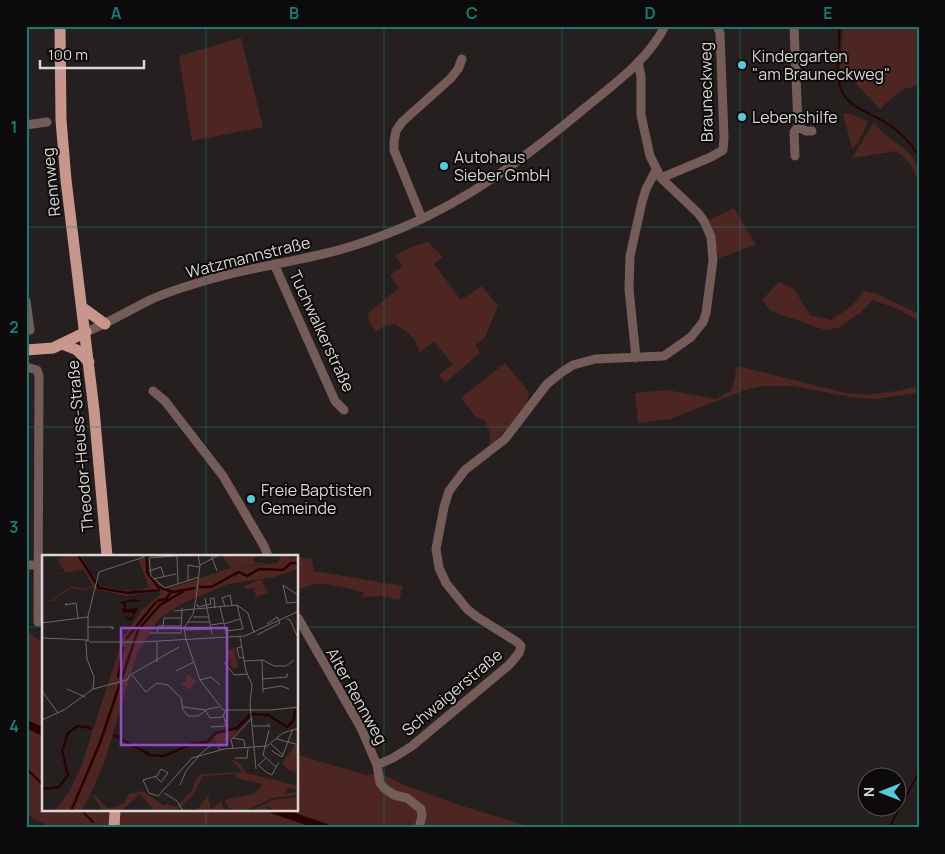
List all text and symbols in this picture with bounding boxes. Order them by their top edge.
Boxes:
text: A [111,2,122,24]
text: B [289,2,299,24]
text: C [466,2,478,24]
text: D [644,2,656,24]
text: E [823,2,833,24]
scale bar [40,38,144,70]
street label: Brauneckweg [694,42,718,142]
text: 100 m [48,44,88,65]
place label: Kindergarten "am Brauneckweg" [752,45,890,85]
marker: Kindergarten "am Brauneckweg" [736,59,748,71]
place label: Lebenshilfe [752,106,838,128]
marker: Lebenshilfe [736,111,748,123]
text: 1 [10,116,18,138]
place label: Autohaus Sieber GmbH [454,146,550,186]
street label: Rennweg [36,147,66,217]
marker: Autohaus Sieber GmbH [438,160,450,172]
street label: Watzmannstraße [183,231,313,283]
street label: Tuchwalkerstraße [284,267,360,395]
text: 2 [9,316,19,338]
street label: Theodor-Heuss-Straße [62,359,98,533]
place label: Freie Baptisten Gemeinde [261,479,372,519]
marker: Freie Baptisten Gemeinde [245,493,257,505]
text: 3 [9,516,19,538]
inset map [42,555,299,812]
street label: Schwaigerstraße [397,643,507,741]
street label: Alter Rennweg [321,644,393,748]
text: 4 [9,715,19,737]
north arrow [858,766,908,816]
text: N [859,787,878,797]

